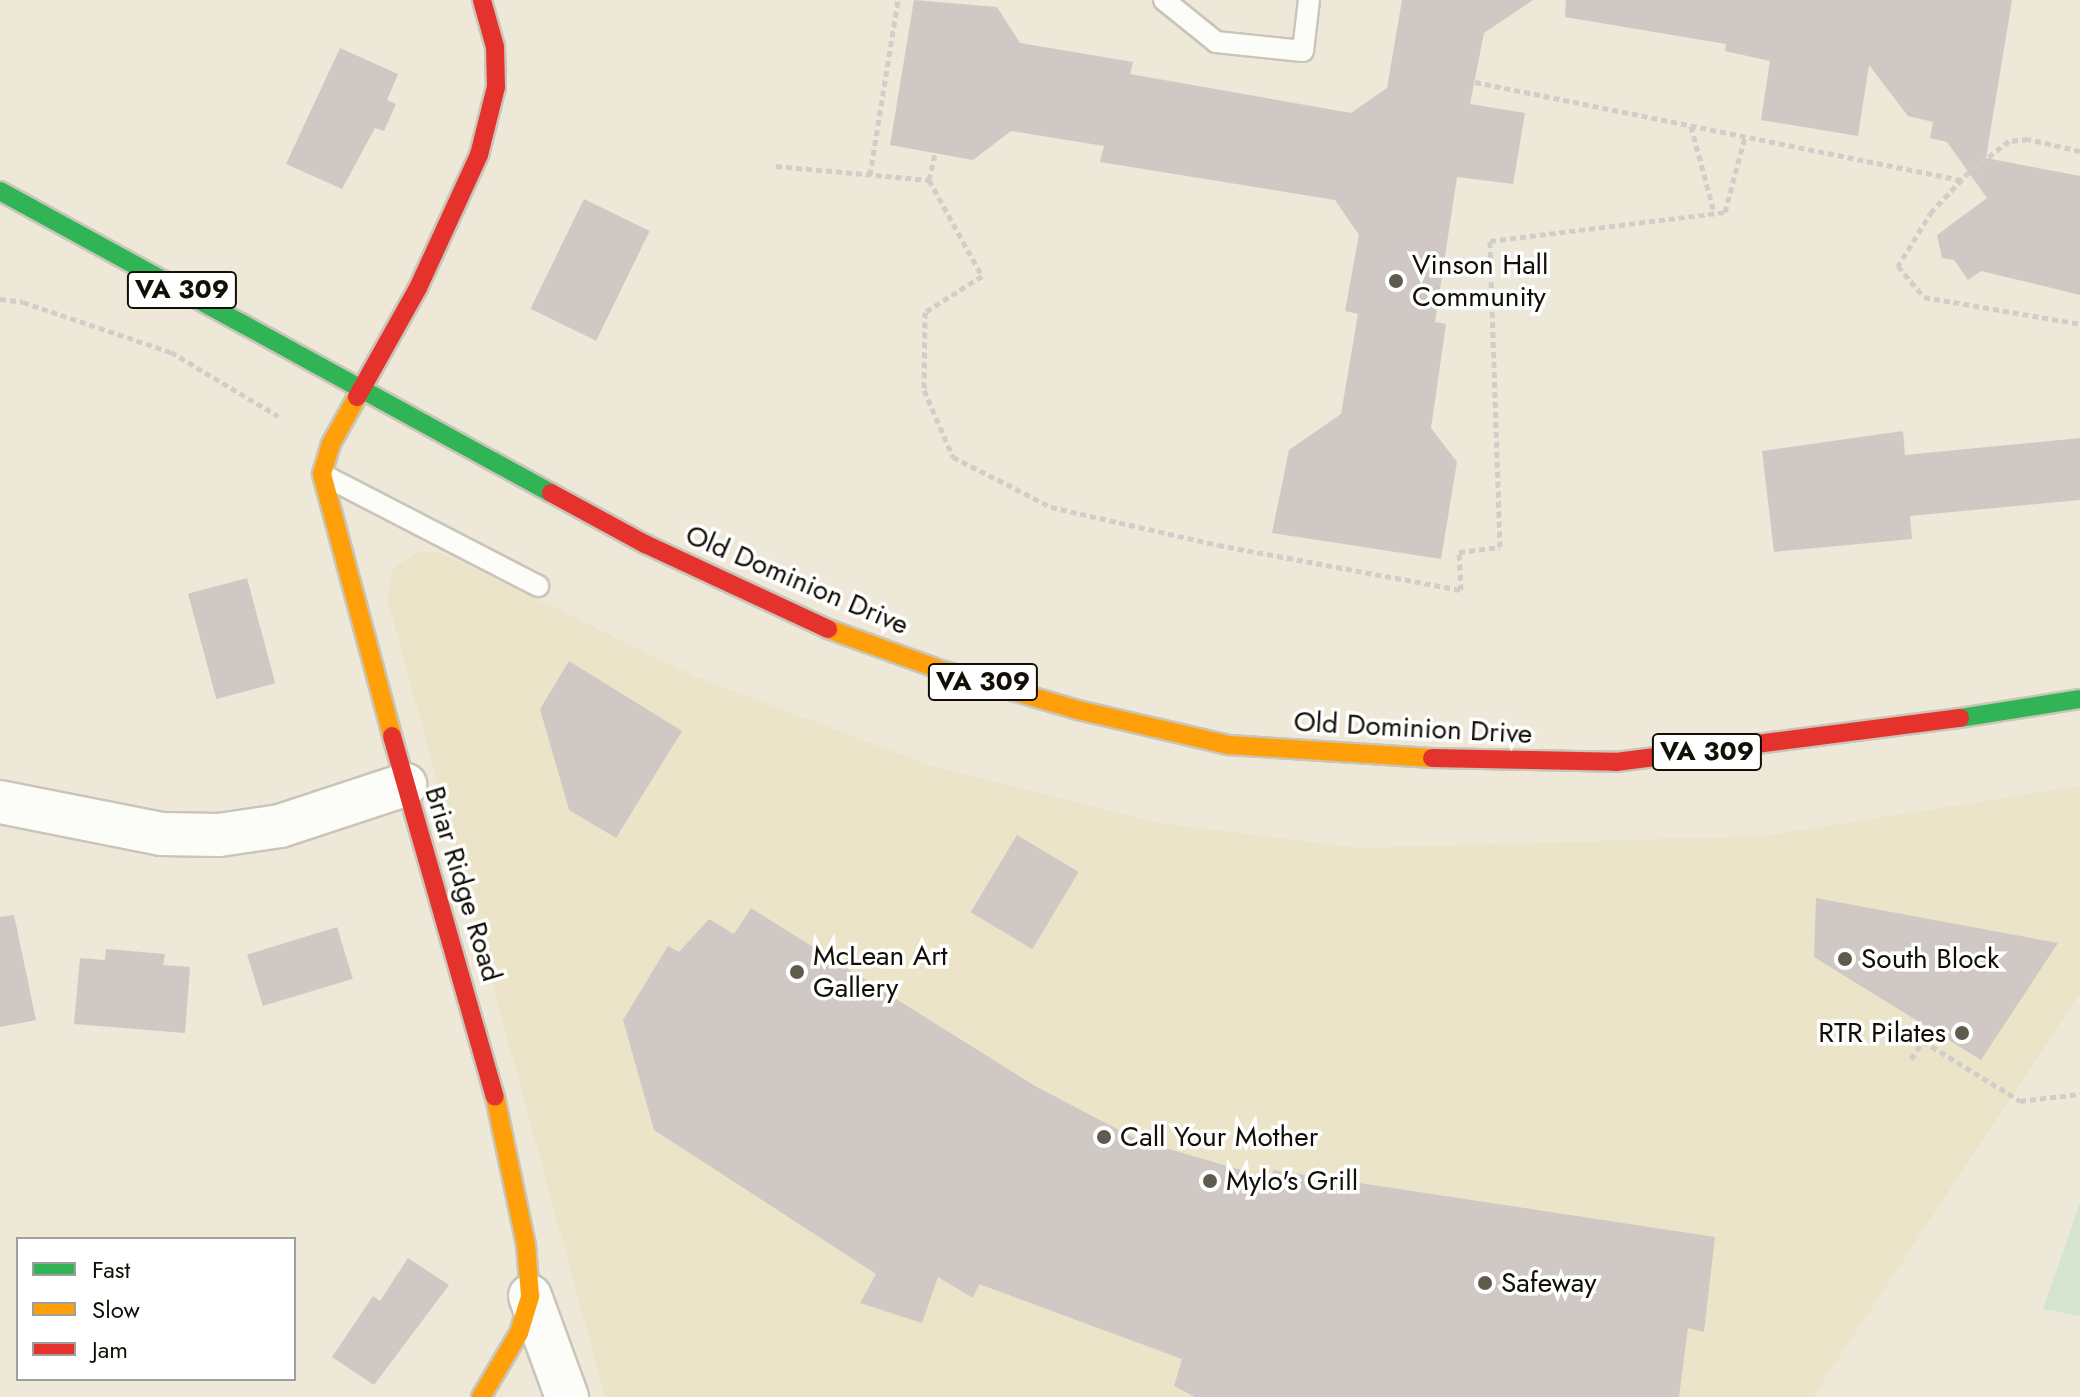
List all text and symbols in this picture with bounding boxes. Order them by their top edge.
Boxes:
place label: Vinson Hall Community [1412,248,1548,314]
road number: VA 309 [126,268,238,312]
marker: Vinson Hall Community [1387,272,1405,290]
street label: Old Dominion Drive [680,518,914,642]
road number: VA 309 [927,660,1039,704]
street label: Old Dominion Drive [1293,705,1533,751]
road number: VA 309 [1651,730,1763,774]
street label: Briar Ridge Road [417,782,509,986]
place label: McLean Art Gallery [813,939,947,1005]
place label: South Block [1861,942,1999,976]
marker: South Block [1836,950,1854,968]
marker: McLean Art Gallery [788,963,806,981]
place label: RTR Pilates [1818,1016,1946,1050]
marker: RTR Pilates [1953,1024,1971,1042]
place label: Call Your Mother [1120,1120,1318,1154]
marker: Call Your Mother [1095,1128,1113,1146]
place label: Mylo's Grill [1226,1164,1358,1198]
marker: Mylo's Grill [1201,1172,1219,1190]
legend [16,1237,296,1381]
text: Fast [92,1252,130,1287]
place label: Safeway [1501,1266,1597,1300]
marker: Safeway [1476,1274,1494,1292]
text: Slow [92,1292,140,1327]
text: Jam [92,1332,128,1367]

